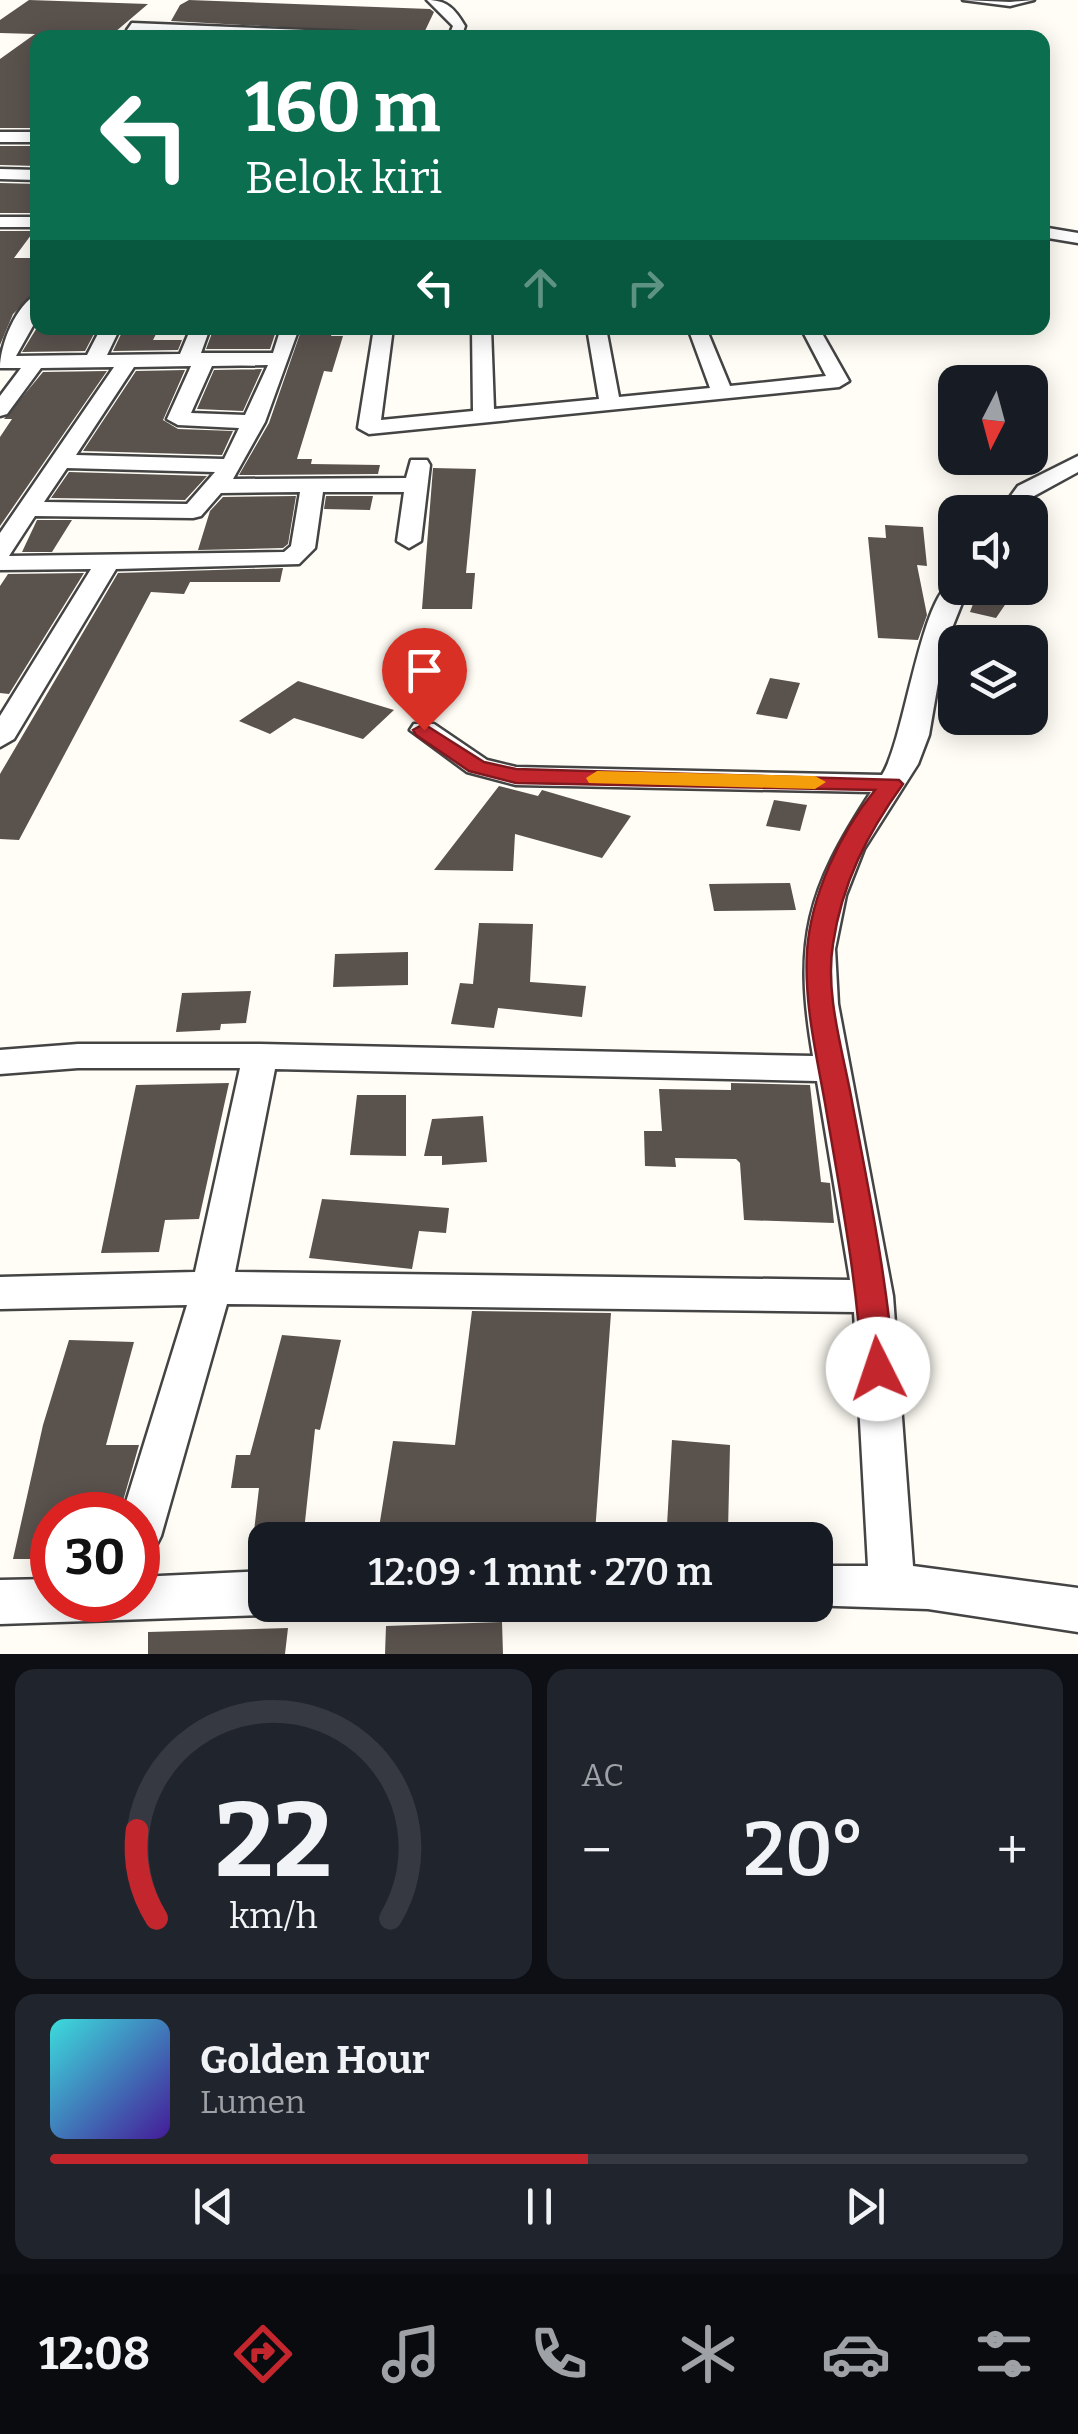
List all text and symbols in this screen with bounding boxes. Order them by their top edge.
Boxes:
text: 160 m [245,66,440,150]
icon: left [80,70,210,200]
text: Belok kiri [245,151,442,205]
icon: left [408,260,463,315]
icon: ahead [513,260,568,315]
icon: right [618,260,673,315]
north arrow [938,365,1048,475]
map controls [938,365,1048,735]
button: sound [938,495,1048,605]
button: layers [938,625,1048,735]
pin [382,628,467,731]
icon: arrive [397,643,452,698]
position arrow [826,1317,930,1421]
speed limit sign: 30 [30,1492,160,1622]
text: 12:09 · 1 mnt · 270 m [368,1549,713,1595]
text: AC [582,1756,624,1794]
text: 22 [215,1779,332,1904]
text: 20° [743,1805,865,1895]
text: − [582,1818,612,1884]
text: + [997,1818,1028,1884]
text: km/h [229,1895,317,1937]
text: Golden Hour [200,2037,430,2083]
text: Lumen [200,2083,305,2121]
icon: previous [186,2179,241,2234]
icon: pause [512,2179,567,2234]
icon: next [838,2179,893,2234]
icon: directions [228,2319,298,2389]
icon: music [376,2319,446,2389]
icon: phone [524,2319,594,2389]
icon: climate [673,2319,743,2389]
icon: car [821,2319,891,2389]
icon: filters [969,2319,1039,2389]
text: 12:08 [39,2327,150,2381]

